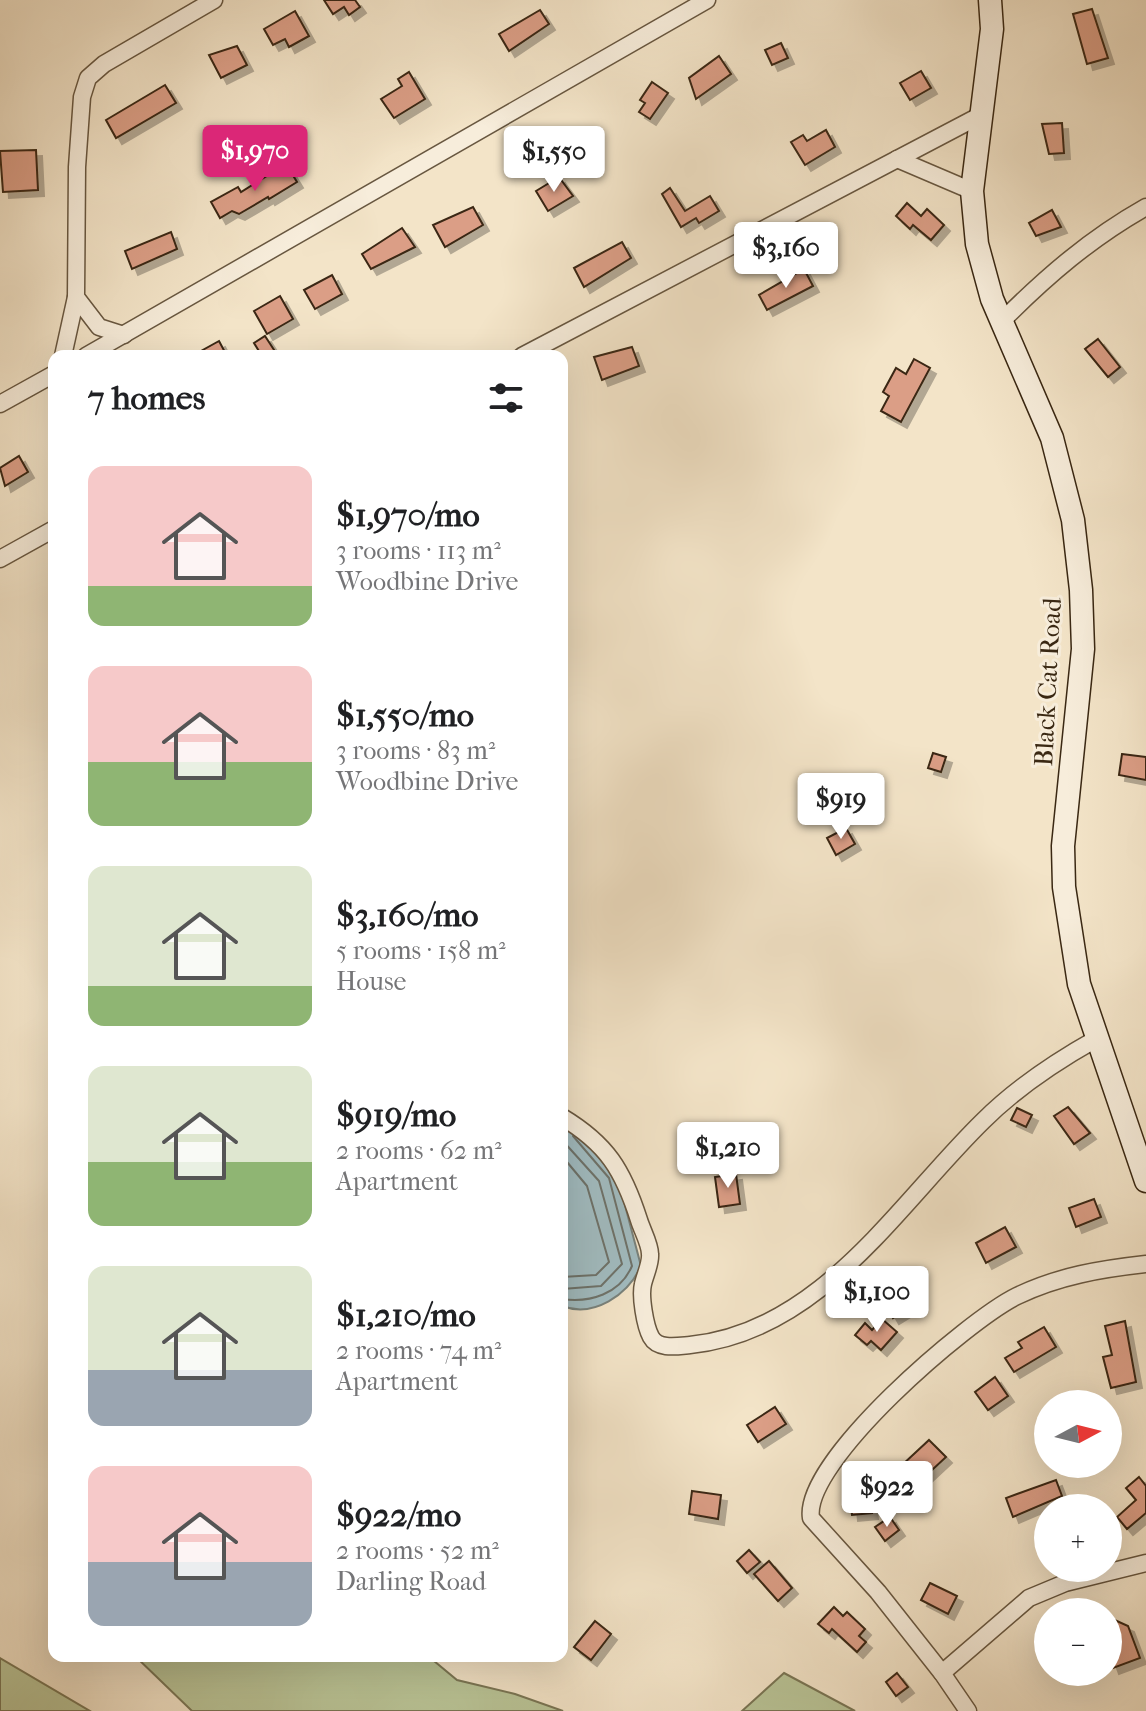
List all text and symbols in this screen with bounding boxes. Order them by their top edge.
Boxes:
pin: $1,970 [190,125,320,193]
pin: $1,550 [489,126,619,194]
text: $1,970 [221,135,289,166]
text: $1,550 [522,136,586,167]
pin: $3,160 [721,222,851,290]
text: $3,160 [752,232,820,263]
icon: filters [484,376,528,420]
text: 7 homes [88,378,205,418]
text: $1,970/mo [336,495,480,535]
icon: home [152,498,248,594]
text: 3 rooms · 113 m² [336,535,501,566]
text: Woodbine Drive [336,566,518,597]
street label: Black Cat Road [1028,596,1068,767]
text: $1,550/mo [336,695,474,735]
icon: home [152,698,248,794]
text: 3 rooms · 83 m² [336,735,495,766]
text: Woodbine Drive [336,766,518,797]
pin: $919 [794,773,888,841]
text: $919 [816,783,866,814]
text: $3,160/mo [336,895,479,935]
icon: home [152,898,248,994]
text: 5 rooms · 158 m² [336,935,506,966]
text: House [336,966,406,997]
text: $919/mo [336,1095,456,1135]
icon: home [152,1098,248,1194]
pin: $1,210 [663,1122,793,1190]
text: $1,210 [695,1132,761,1163]
text: 2 rooms · 62 m² [336,1135,502,1166]
text: Apartment [336,1166,458,1197]
pin: $1,100 [812,1266,942,1334]
text: $1,100 [844,1276,910,1307]
text: $1,210/mo [336,1295,476,1335]
icon: home [152,1298,248,1394]
text: 2 rooms · 74 m² [336,1335,501,1366]
text: Apartment [336,1366,458,1397]
north arrow [1034,1390,1122,1478]
map controls [1034,1390,1122,1686]
pin: $922 [840,1461,934,1529]
text: $922 [860,1471,914,1502]
button: + [1034,1494,1122,1582]
text: $922/mo [336,1495,461,1535]
icon: home [152,1498,248,1594]
text: 2 rooms · 52 m² [336,1535,499,1566]
text: Darling Road [336,1566,486,1597]
button: − [1034,1598,1122,1686]

